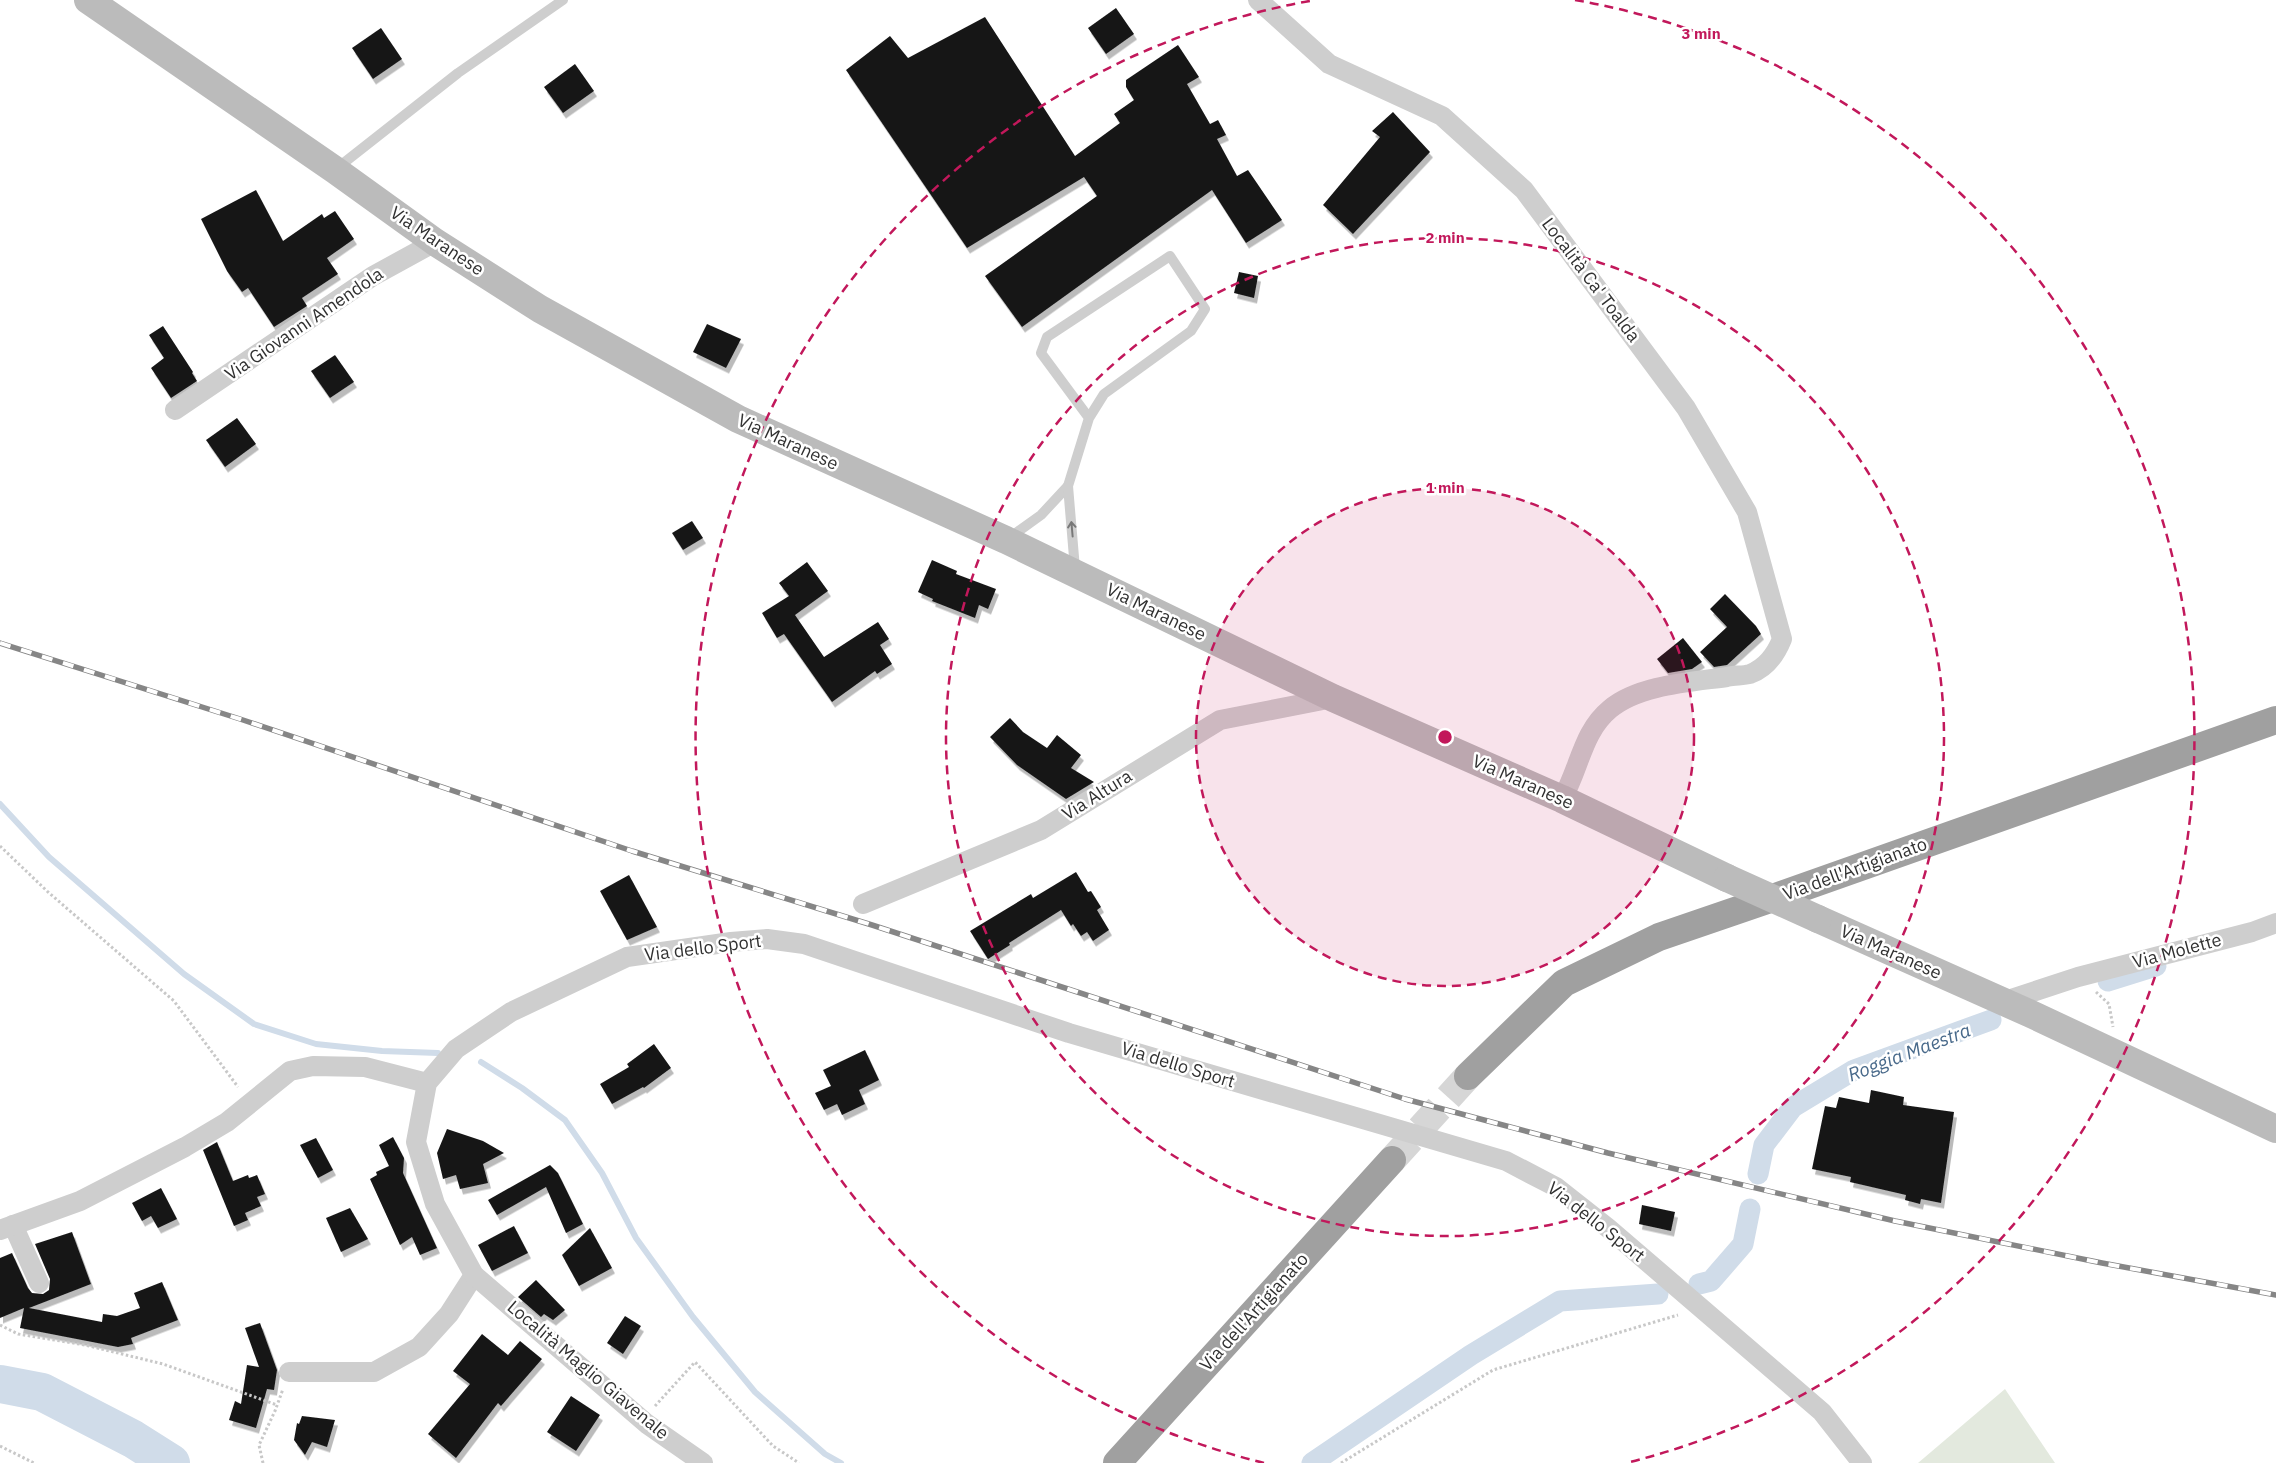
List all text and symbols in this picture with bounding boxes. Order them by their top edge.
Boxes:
text: 3 min [1681,24,1721,43]
street label: Via Maranese [386,201,489,281]
street label: Località Ca' Toalda [1537,213,1646,347]
text: 2 min [1425,228,1465,247]
street label: Via Giovanni Amendola [220,262,388,385]
street label: Via Maranese [734,408,842,475]
text: 1 min [1425,478,1465,497]
one-way arrow [1067,522,1077,538]
street label: Via Maranese [1102,577,1210,646]
centre of rings [1436,728,1454,746]
street label: Via Maranese [1469,749,1578,814]
street label: Via Altura [1057,764,1136,825]
street label: Via dell'Artigianato [1780,832,1930,905]
street label: Via Maranese [1837,919,1946,984]
street label: Via Molette [2130,928,2224,973]
street label: Via dello Sport [643,929,763,966]
water label: Roggia Maestra [1844,1018,1974,1086]
street label: Via dello Sport [1119,1036,1238,1093]
street label: Via dello Sport [1543,1176,1650,1267]
street label: Via dell'Artigianato [1194,1248,1313,1376]
street label: Località Maglio Giavenale [503,1295,674,1444]

